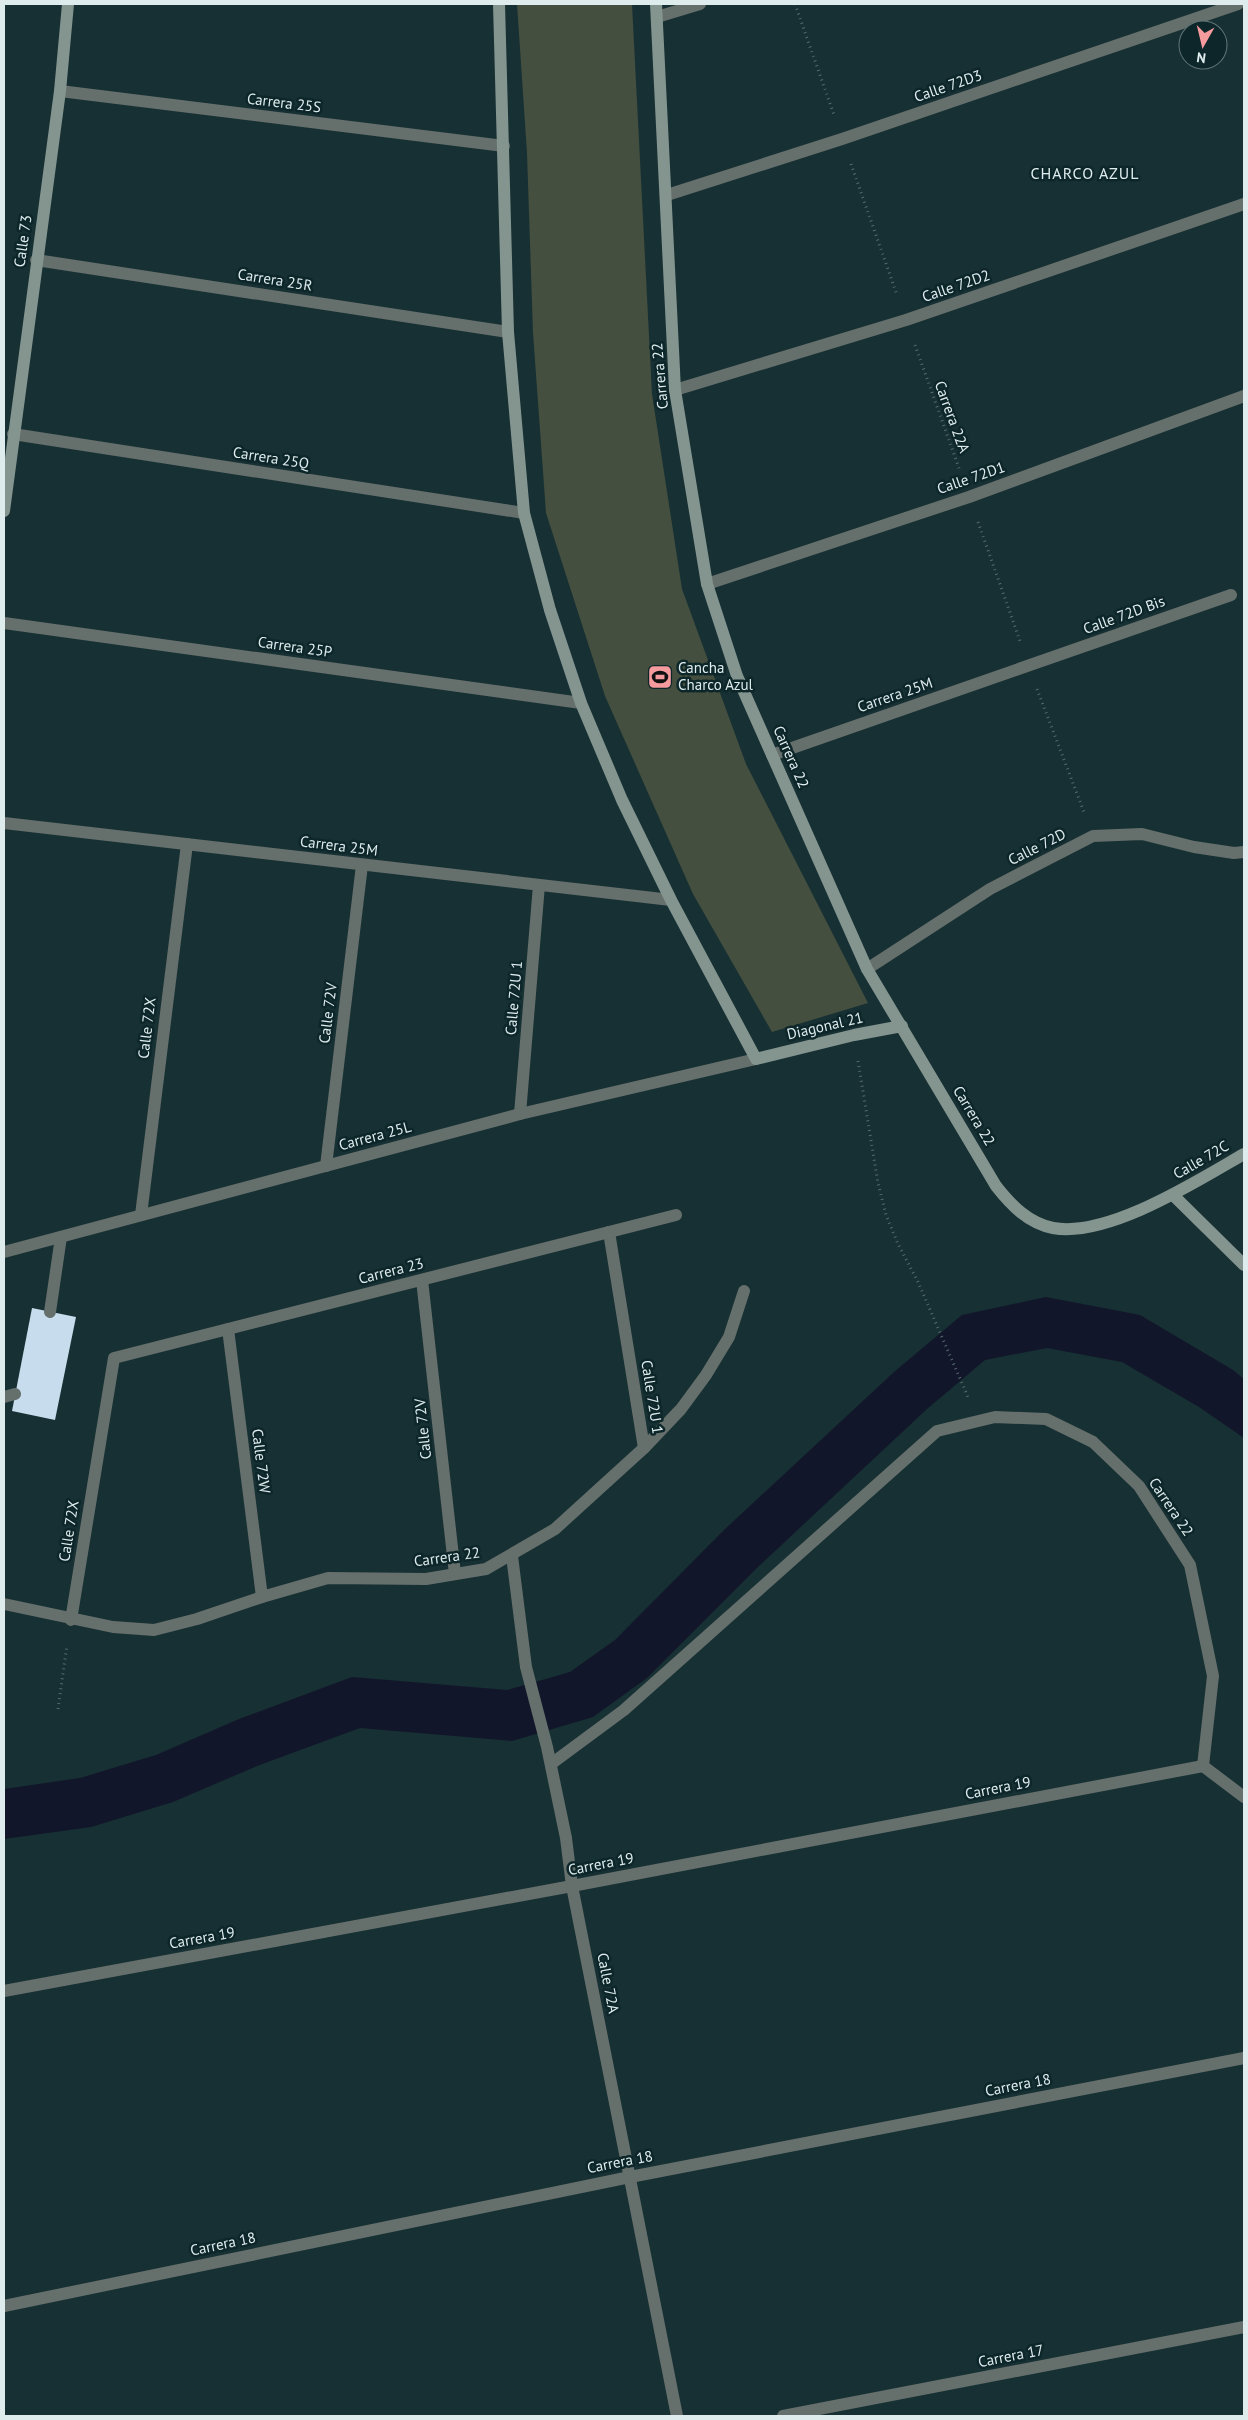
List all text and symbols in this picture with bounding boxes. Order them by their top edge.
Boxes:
north arrow [1178,20,1228,70]
text: N [1195,48,1207,67]
street label: Calle 72D3 [911,65,984,106]
street label: Carrera 25S [246,89,322,116]
district label: CHARCO AZUL [1030,163,1140,183]
street label: Calle 73 [9,214,36,268]
street label: Carrera 25R [236,264,314,295]
street label: Calle 72D2 [919,265,992,306]
street label: Carrera 22 [647,342,672,410]
street label: Carrera 22A [931,378,974,456]
street label: Carrera 25Q [232,442,311,473]
street label: Calle 72D1 [934,457,1007,498]
street label: Calle 72D Bis [1080,591,1167,638]
street label: Carrera 25P [257,632,333,661]
place label: Cancha Charco Azul [678,658,754,694]
sports icon: Cancha Charco Azul [647,664,673,690]
street label: Carrera 25M [855,673,935,716]
street label: Carrera 22 [769,723,814,791]
street label: Calle 72D [1005,824,1069,869]
street label: Carrera 25M [299,831,379,860]
street label: Calle 72U 1 [501,960,526,1036]
street label: Calle 72V [314,981,341,1044]
street label: Calle 72X [133,996,160,1060]
street label: Diagonal 21 [785,1008,865,1044]
street label: Carrera 22 [949,1082,1000,1149]
street label: Carrera 25L [337,1117,413,1154]
street label: Calle 72C [1170,1136,1232,1183]
street label: Carrera 23 [356,1253,425,1288]
street label: Calle 72U 1 [637,1359,668,1435]
street label: Calle 72V [410,1397,435,1460]
street label: Calle 72W [248,1428,275,1495]
street label: Carrera 22 [1145,1474,1198,1540]
street label: Calle 72X [54,1499,83,1563]
street label: Carrera 22 [413,1542,481,1571]
street label: Carrera 19 [963,1772,1032,1803]
street label: Carrera 19 [566,1848,635,1879]
street label: Carrera 19 [168,1922,236,1953]
street label: Calle 72A [593,1951,624,2015]
street label: Carrera 18 [983,2069,1052,2100]
street label: Carrera 18 [585,2146,654,2177]
street label: Carrera 18 [188,2227,257,2260]
street label: Carrera 17 [976,2340,1045,2371]

